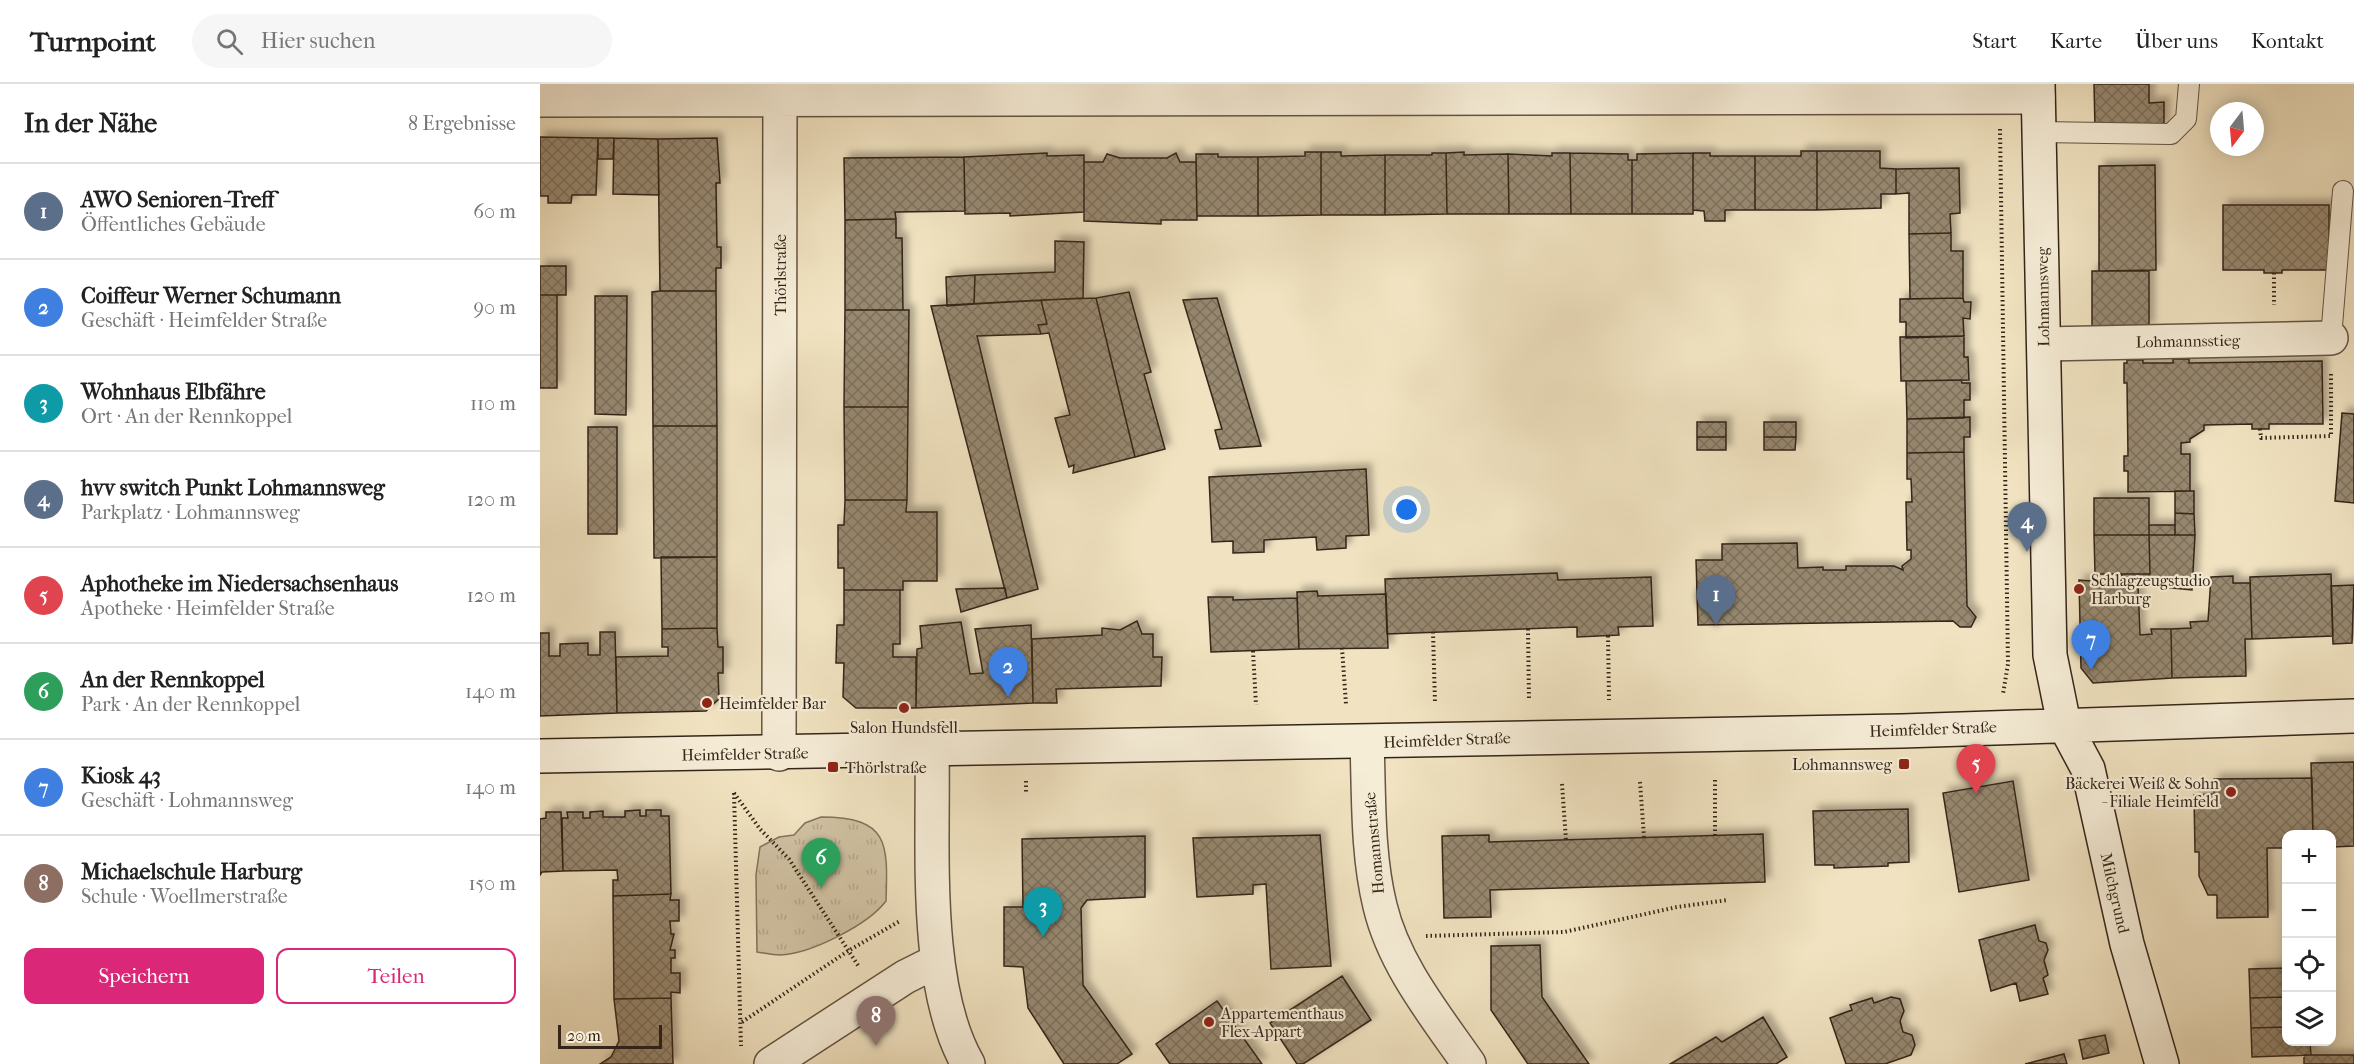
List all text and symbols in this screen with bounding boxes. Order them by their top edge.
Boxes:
search box [192,14,612,68]
text: Turnpoint [30,25,156,58]
icon: search [213,25,246,58]
text: Hier suchen [261,28,375,54]
text: Start [1972,29,2017,53]
text: Karte [2050,29,2102,53]
text: Über uns [2135,29,2218,53]
text: Kontakt [2251,29,2324,53]
north arrow [2210,102,2264,156]
text: In der Nähe [24,108,157,139]
text: 8 Ergebnisse [408,112,516,135]
text: AWO Senioren-Treff [81,187,274,213]
text: 1 [40,200,47,223]
text: 60 m [473,200,516,223]
text: Öffentliches Gebäude [81,213,266,236]
street label: Thörlstraße [771,234,790,316]
street label: Lohmannsweg [2033,246,2053,347]
text: Coiffeur Werner Schumann [81,283,341,309]
text: 2 [38,296,49,319]
text: 90 m [474,296,516,319]
text: Geschäft · Heimfelder Straße [81,309,327,332]
street label: Lohmannsstieg [2136,331,2241,351]
text: Wohnhaus Elbfähre [81,379,266,405]
text: 3 [39,392,48,415]
text: 110 m [470,392,516,415]
text: Ort · An der Rennkoppel [81,405,292,428]
text: hvv switch Punkt Lohmannsweg [81,475,385,501]
text: 4 [38,488,49,511]
text: 120 m [467,488,516,511]
your location [1392,495,1421,524]
text: Parkplatz · Lohmannsweg [81,501,300,524]
pin: 4 [2008,502,2046,552]
text: Aphotheke im Niedersachsenhaus [81,571,398,597]
place label: Schlagzeugstudio Harburg [2091,571,2210,608]
pin: 1 [1696,576,1736,625]
marker: Schlagzeugstudio Harburg [2072,582,2086,596]
text: 5 [39,584,48,607]
text: 120 m [467,584,516,607]
text: Apotheke · Heimfelder Straße [81,597,335,620]
pin: 7 [2072,620,2110,670]
pin: 2 [988,648,1028,697]
text: An der Rennkoppel [81,667,265,693]
text: 6 [38,680,49,703]
text: 140 m [465,680,516,703]
text: Park · An der Rennkoppel [81,693,300,716]
place label: Heimfelder Bar [719,694,826,713]
marker: Heimfelder Bar [700,696,714,710]
marker: Salon Hundsfell [897,701,911,715]
street label: Heimfelder Straße [1869,717,1997,741]
place label: Salon Hundsfell [850,718,958,737]
street label: Heimfelder Straße [1383,728,1511,752]
street label: Heimfelder Straße [681,743,809,765]
pin: 5 [1956,744,1996,794]
place label: Lohmannsweg [1792,755,1892,774]
marker: Lohmannsweg [1897,757,1911,771]
place label: Thörlstraße [845,758,927,777]
marker: Thörlstraße [826,760,840,774]
text: Kiosk 43 [81,763,161,789]
place label: Bäckerei Weiß & Sohn - Filiale Heimfeld [2065,774,2220,811]
text: 7 [39,776,48,799]
text: 140 m [465,776,516,799]
marker: Bäckerei Weiß & Sohn - Filiale Heimfeld [2224,785,2238,799]
text: Geschäft · Lohmannsweg [81,789,293,812]
street label: Homannstraße [1360,791,1388,895]
map controls [2282,830,2336,1046]
button: + [2282,830,2336,884]
pin: 6 [802,838,840,888]
street label: Milchgrund [2097,851,2134,935]
text: Michaelschule Harburg [81,859,302,885]
text: 8 [38,872,49,895]
text: 150 m [468,872,516,895]
button: − [2282,884,2336,938]
text: Schule · Woellmerstraße [81,885,288,908]
pin: 3 [1024,888,1062,937]
button: locate [2282,938,2336,992]
button: Speichern [24,948,264,1004]
button: Teilen [276,948,516,1004]
button: layers [2282,992,2336,1046]
pin: 8 [856,996,896,1046]
place label: Appartementhaus Flex-Appart [1220,1004,1344,1041]
marker: Appartementhaus Flex-Appart [1202,1015,1216,1029]
scale bar [558,1022,662,1050]
text: 20 m [567,1026,601,1045]

